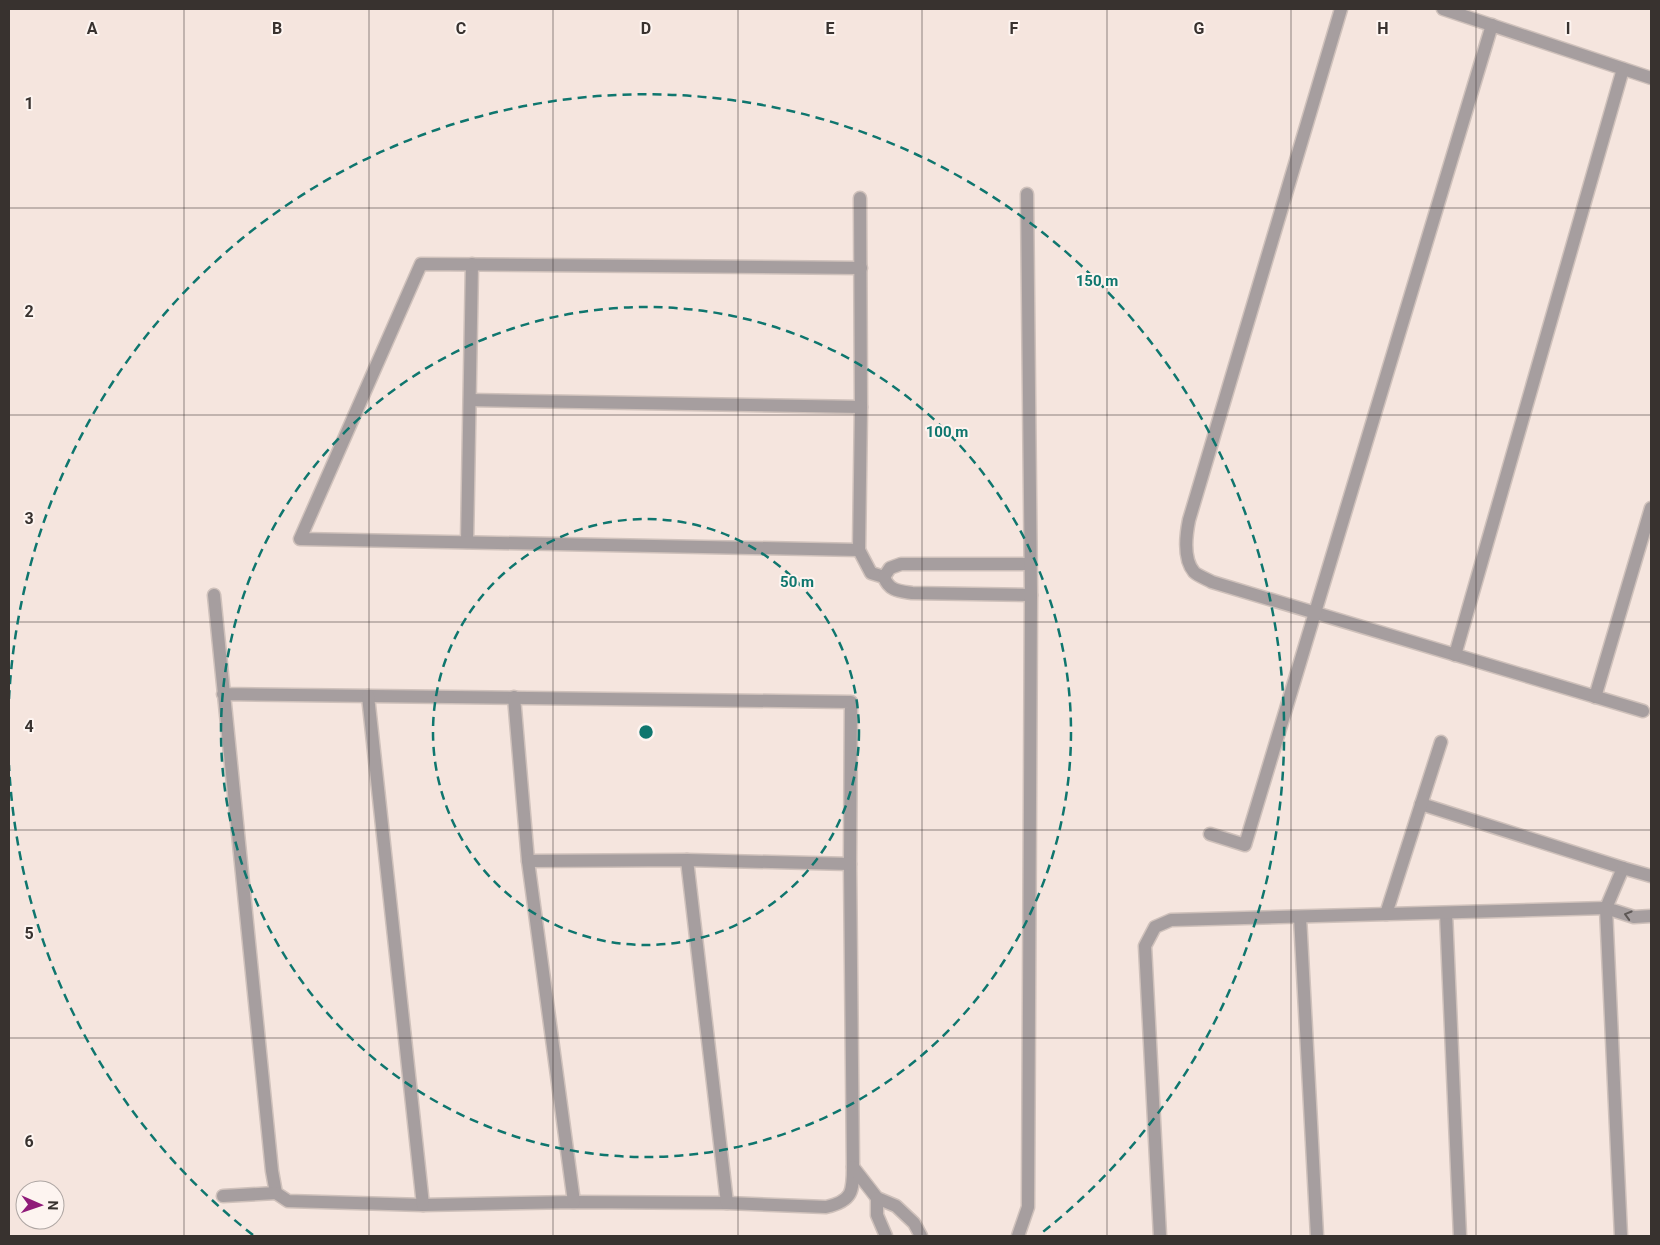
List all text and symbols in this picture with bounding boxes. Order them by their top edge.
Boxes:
text: A [87,19,98,38]
text: B [272,19,282,38]
text: C [456,19,466,38]
text: D [641,19,651,38]
text: E [826,19,835,38]
text: F [1010,19,1019,38]
text: G [1194,19,1205,38]
text: H [1377,19,1389,38]
text: I [1566,19,1570,38]
text: 1 [24,94,34,113]
text: 150 m [1076,272,1118,290]
text: 2 [24,302,34,321]
text: 100 m [926,423,968,441]
text: 3 [24,509,34,528]
text: 50 m [780,573,814,591]
text: 4 [24,717,34,736]
centre of rings [637,723,655,741]
one-way arrow [1625,910,1633,920]
text: 5 [24,924,34,943]
text: 6 [24,1132,34,1151]
north arrow [15,1180,65,1230]
text: N [45,1200,61,1211]

